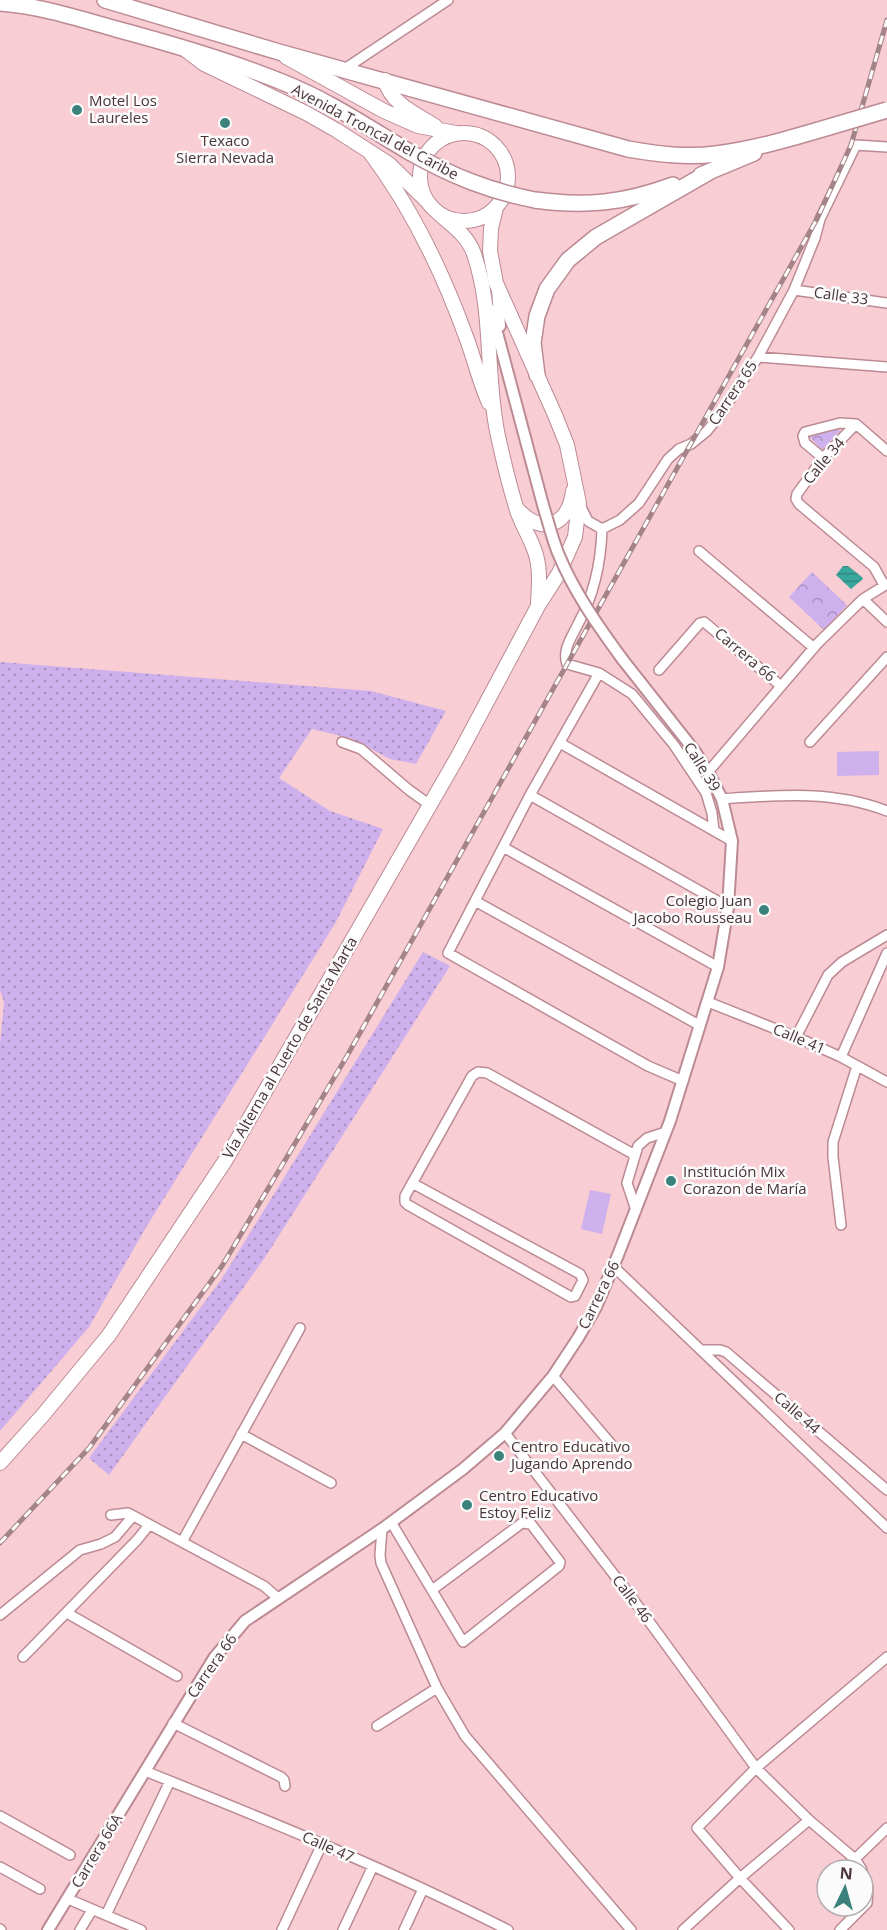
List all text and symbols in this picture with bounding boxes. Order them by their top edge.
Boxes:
street label: Avenida Troncal del Caribe [289,79,462,184]
place label: Motel Los Laureles [89,90,157,127]
marker: Motel Los Laureles [70,103,84,117]
marker: Texaco Sierra Nevada [218,116,232,130]
place label: Texaco Sierra Nevada [176,130,274,167]
street label: Calle 33 [813,281,870,309]
street label: Carrera 65 [703,356,761,429]
street label: Calle 34 [798,433,849,488]
street label: Carrera 66 [711,623,780,686]
street label: Calle 39 [680,738,726,795]
place label: Colegio Juan Jacobo Rousseau [632,890,752,927]
marker: Colegio Juan Jacobo Rousseau [757,903,771,917]
street label: Vía Alterna al Puerto de Santa Marta [217,933,361,1162]
street label: Calle 41 [770,1018,829,1058]
place label: Institución Mix Corazon de María [683,1161,807,1198]
marker: Institución Mix Corazon de María [664,1174,678,1188]
street label: Carrera 66 [573,1257,623,1332]
street label: Calle 44 [770,1387,825,1438]
place label: Centro Educativo Jugando Aprendo [509,1436,633,1473]
marker: Centro Educativo Jugando Aprendo [492,1449,506,1463]
place label: Centro Educativo Estoy Feliz [479,1485,598,1522]
marker: Centro Educativo Estoy Feliz [460,1498,474,1512]
street label: Calle 46 [608,1570,657,1626]
street label: Carrera 66 [182,1629,241,1701]
street label: Carrera 66A [66,1809,126,1891]
street label: Calle 47 [299,1826,358,1866]
north arrow [815,1858,875,1918]
text: N [839,1862,854,1885]

